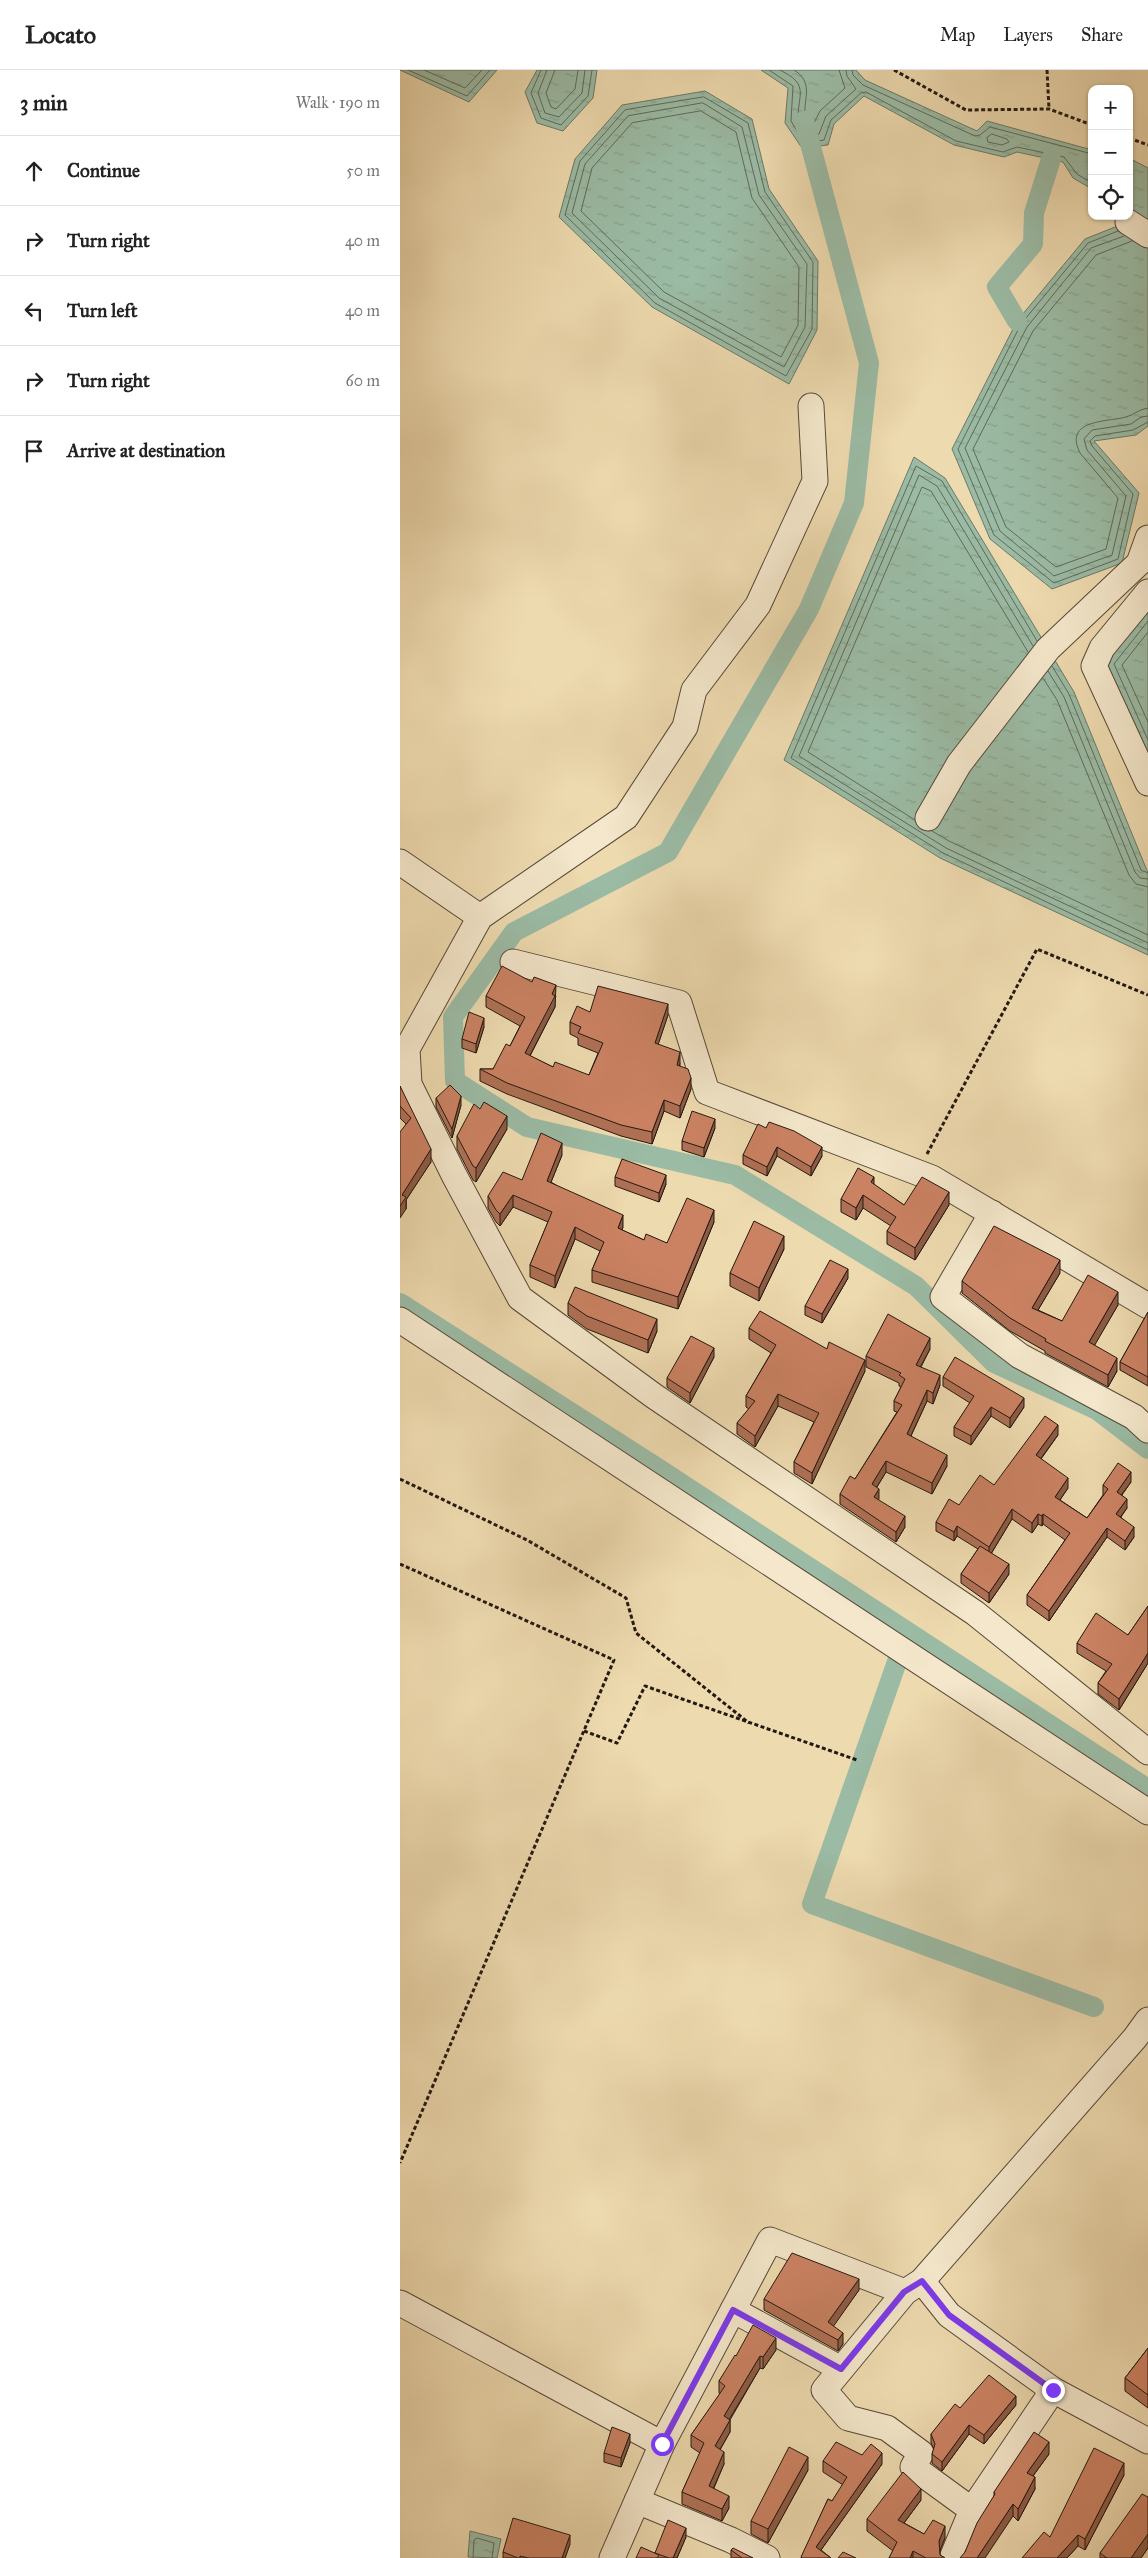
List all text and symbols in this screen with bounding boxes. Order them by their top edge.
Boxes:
text: Locato [25,20,96,50]
text: Map [940,24,975,46]
text: Layers [1003,24,1053,46]
text: Share [1081,24,1123,46]
map controls [1088,85,1133,220]
button: + [1088,85,1133,130]
text: 3 min [20,90,68,116]
text: Walk · 190 m [296,93,380,112]
button: − [1088,130,1133,175]
icon: ahead [20,157,48,185]
text: Continue [67,159,140,182]
text: 50 m [346,161,380,180]
button: locate [1088,175,1133,220]
icon: right [20,227,48,255]
text: Turn right [67,229,150,252]
text: 40 m [345,231,380,250]
icon: left [20,297,48,325]
text: Turn left [67,299,137,322]
text: 40 m [345,301,380,320]
icon: right [20,367,48,395]
text: Turn right [67,369,150,392]
text: 60 m [346,371,380,390]
icon: arrive [20,437,48,465]
text: Arrive at destination [67,439,225,462]
route end [1042,2379,1065,2402]
route start [651,2433,674,2456]

